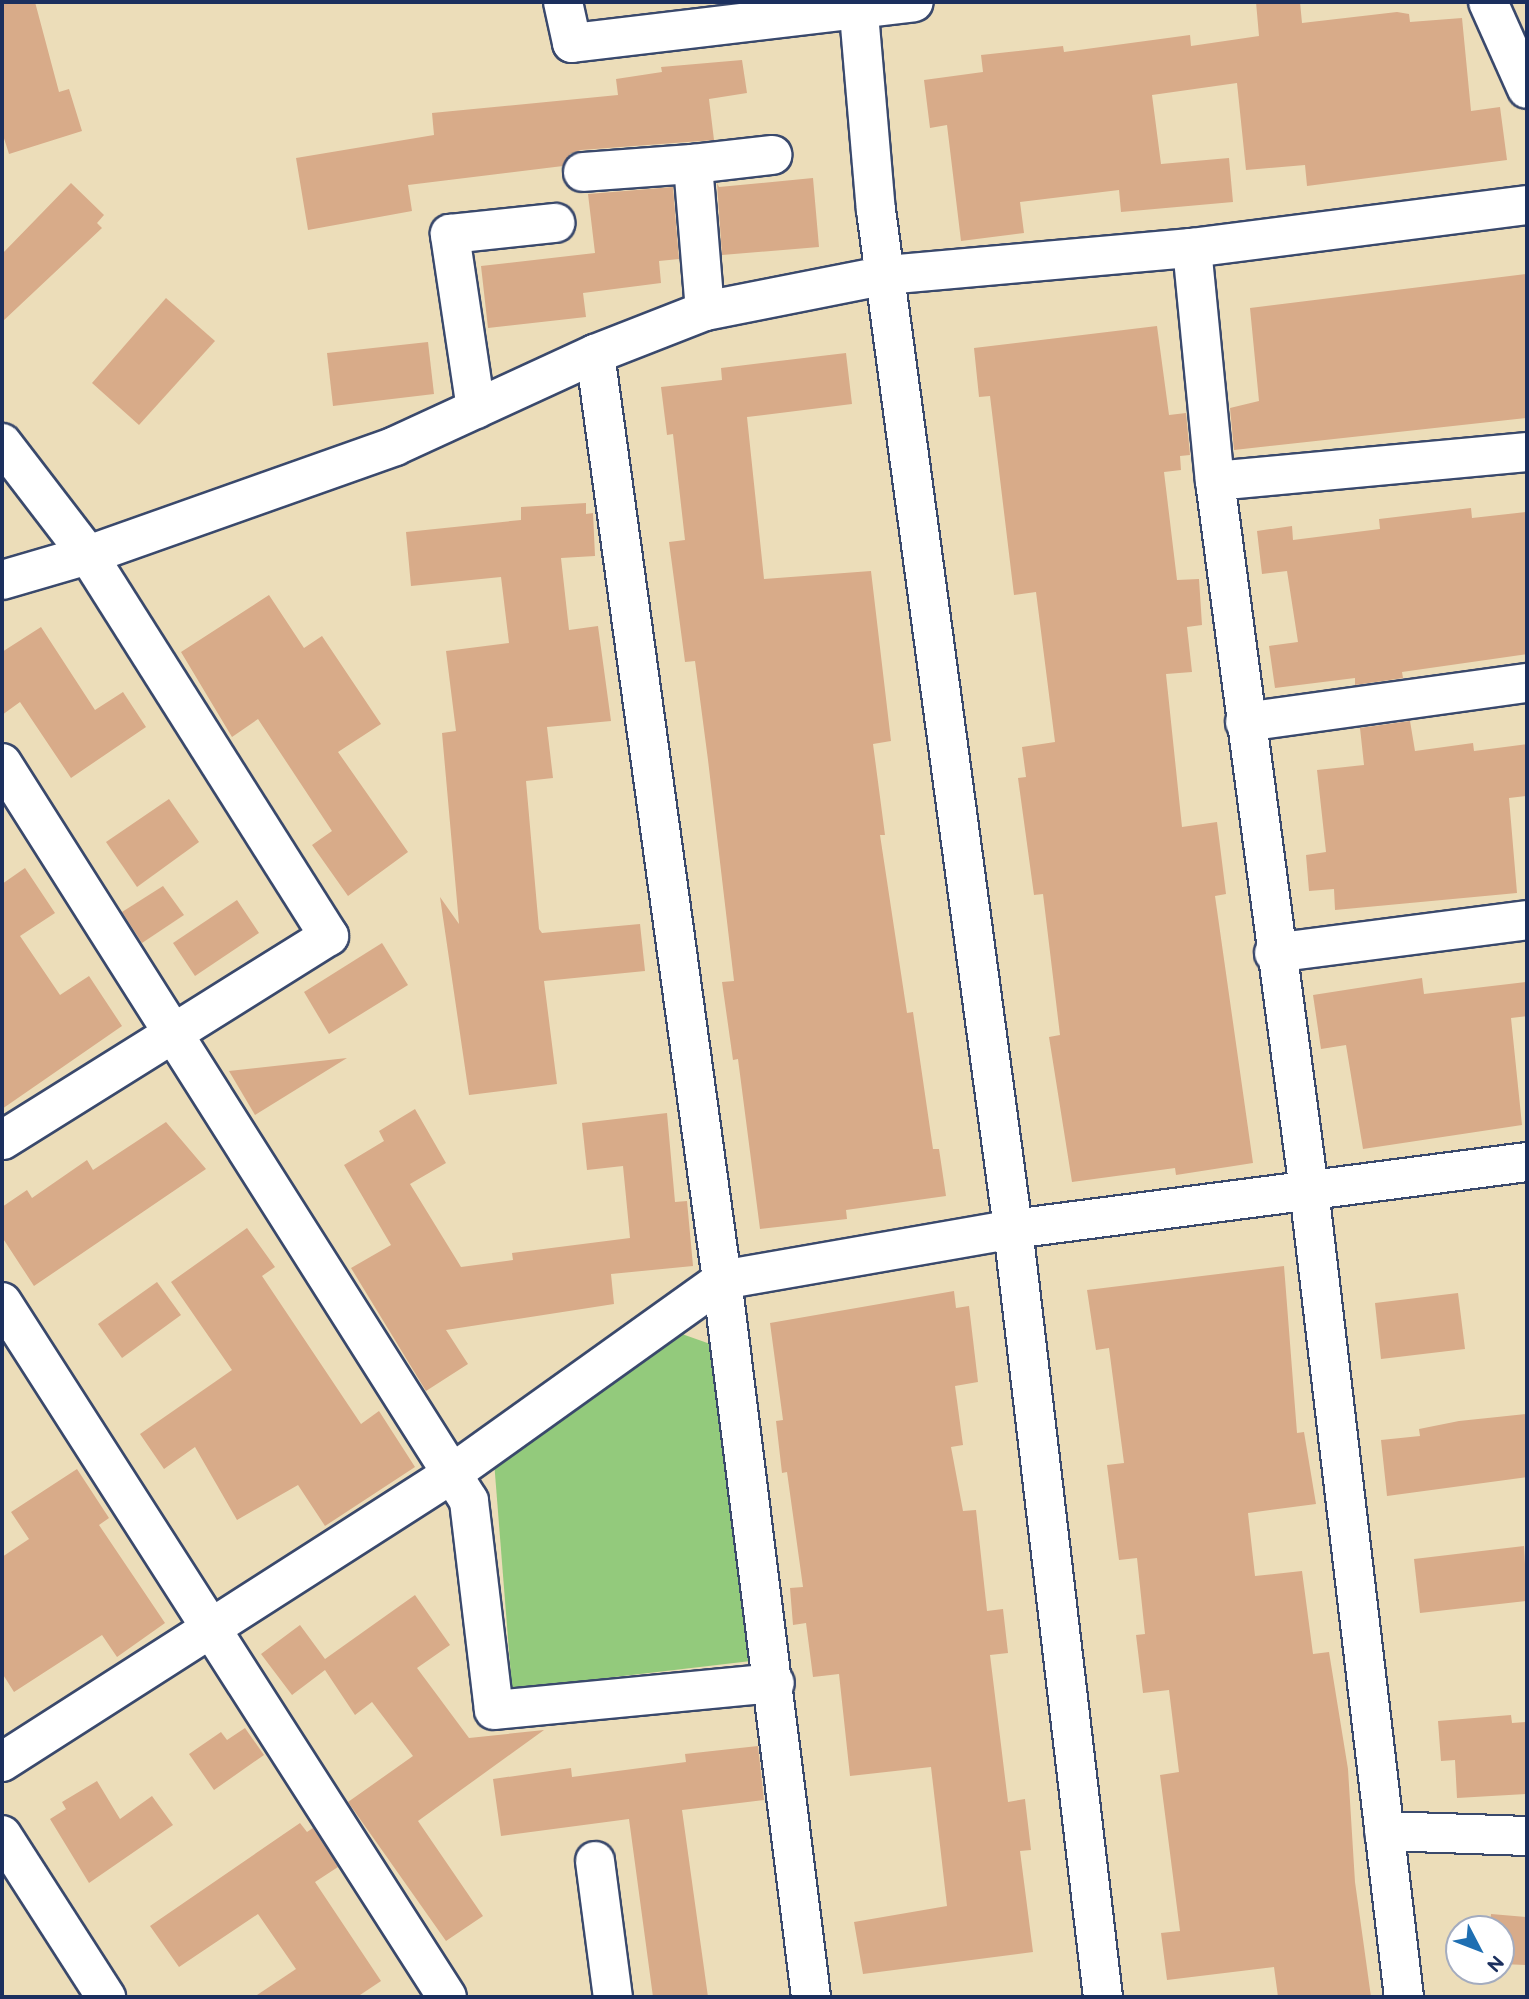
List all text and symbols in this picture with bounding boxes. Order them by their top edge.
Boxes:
north arrow [1445,1915,1515,1985]
text: N [1481,1950,1508,1976]

